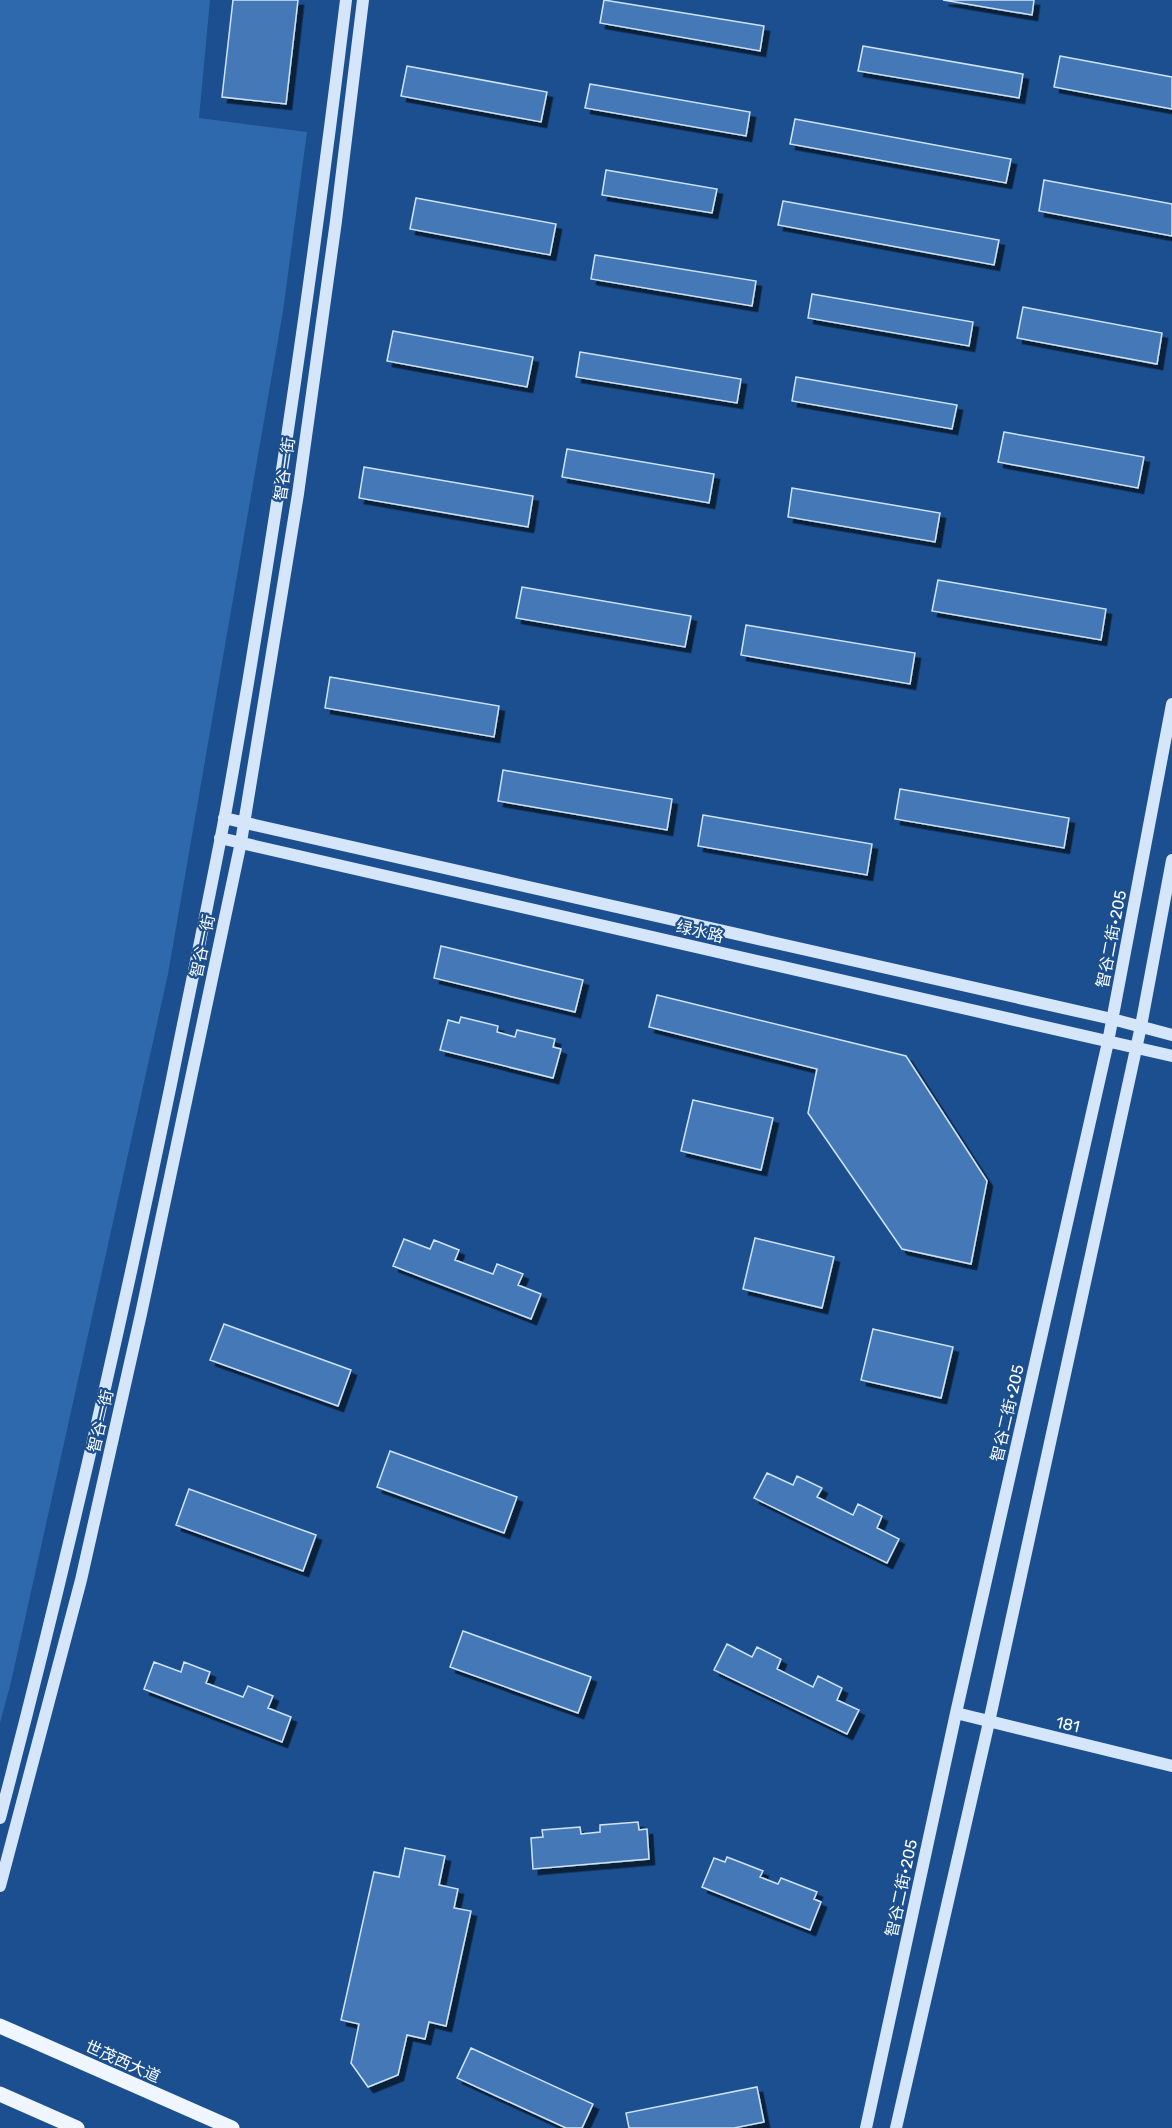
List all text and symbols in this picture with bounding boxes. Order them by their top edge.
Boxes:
street label: 智谷一街 [271,436,298,502]
street label: 智谷二街•205 [1093,889,1130,990]
street label: 智谷一街 [187,913,218,979]
street label: 绿水路 [674,917,725,946]
street label: 智谷二街•205 [987,1363,1028,1464]
street label: 智谷一街 [84,1388,117,1454]
street label: 181 [1054,1713,1082,1736]
street label: 智谷二街•205 [882,1838,921,1939]
street label: 世茂西大道 [82,2037,163,2086]

